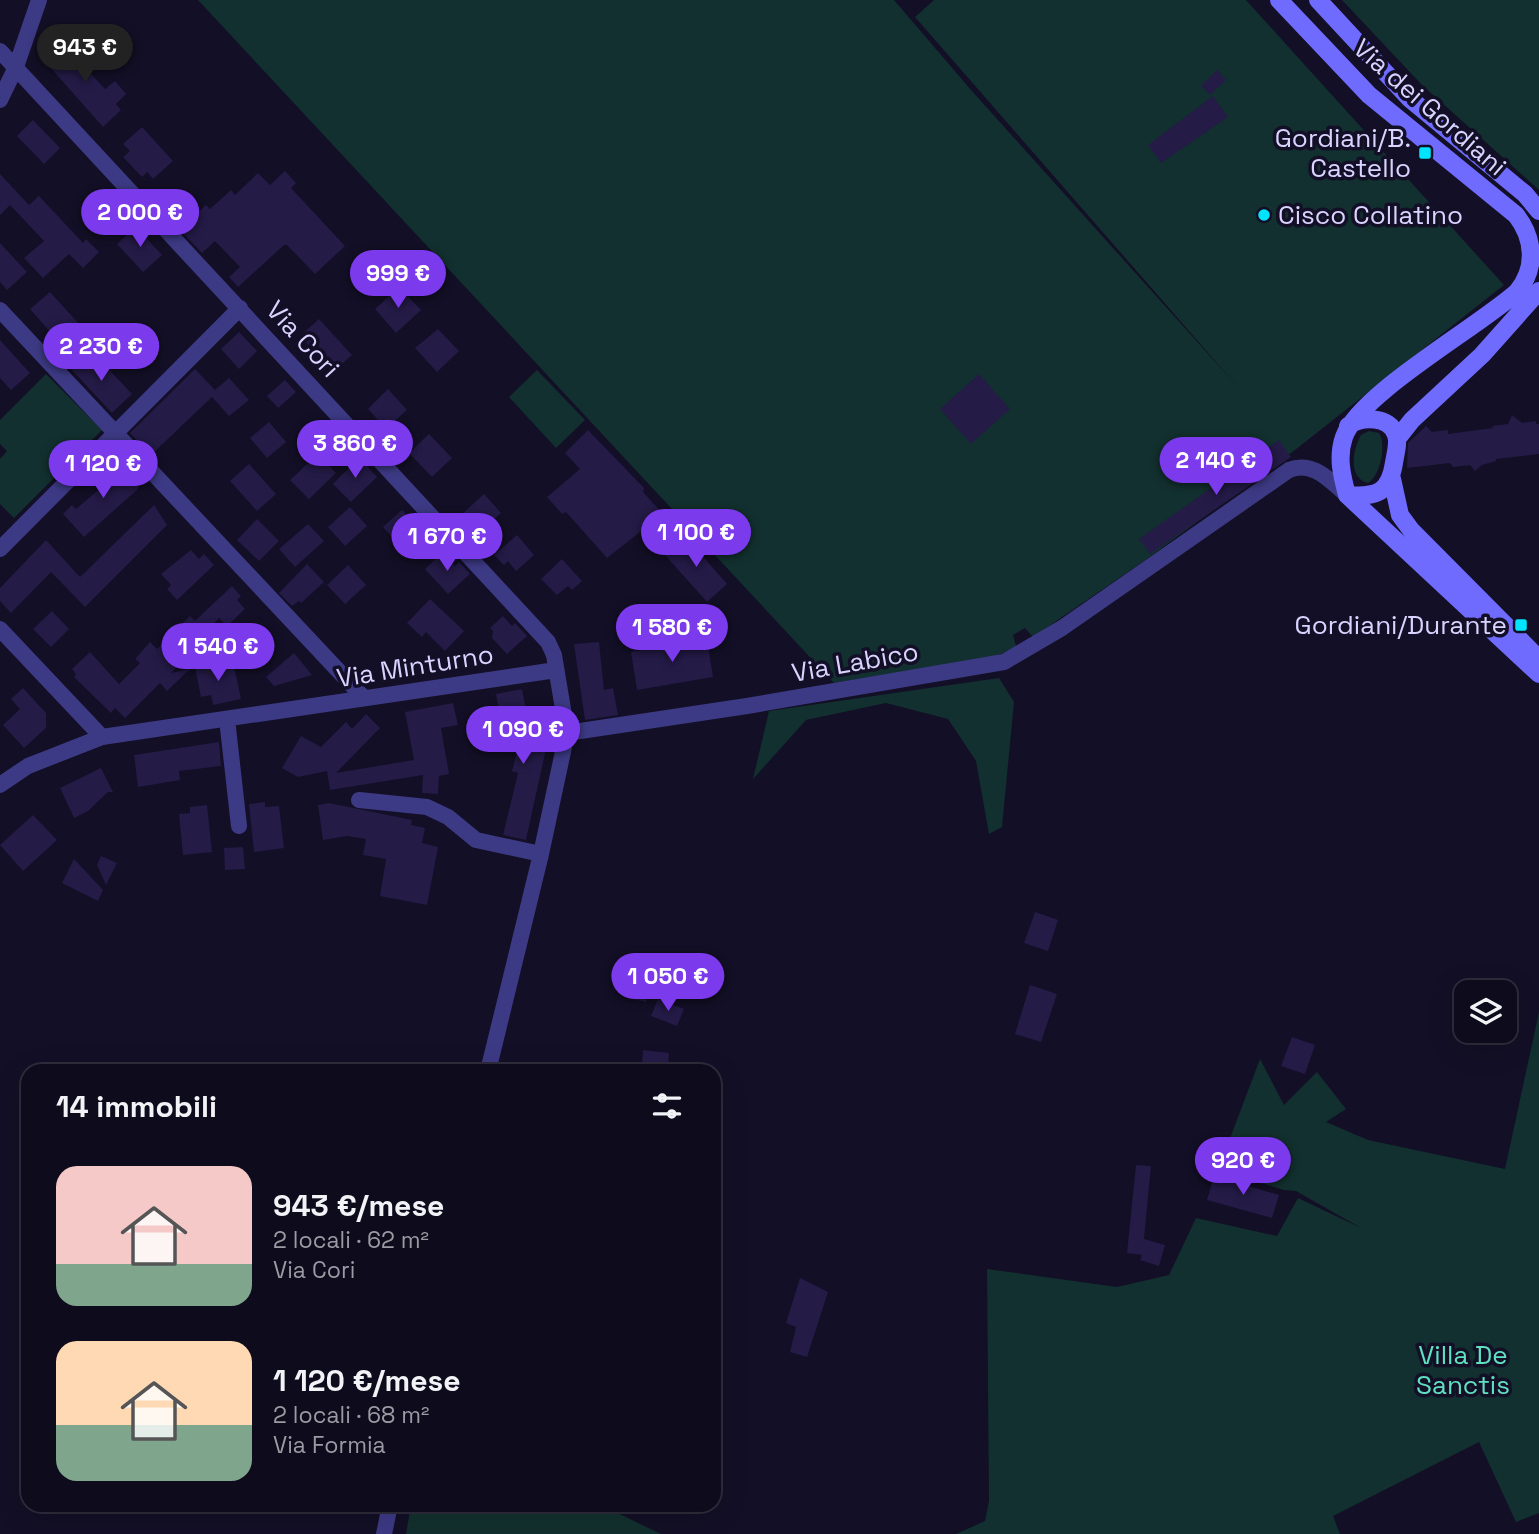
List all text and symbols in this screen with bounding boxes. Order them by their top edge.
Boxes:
pin: 943 € [36,24,134,84]
street label: Via dei Gordiani [1346,31,1514,183]
text: 943 € [53,32,117,62]
place label: Gordiani/B. Castello [1275,121,1411,185]
marker: Gordiani/B. Castello [1417,145,1433,161]
pin: 2 000 € [75,190,205,249]
text: 2 000 € [97,197,183,227]
place label: Cisco Collatino [1278,198,1463,232]
marker: Cisco Collatino [1256,207,1272,223]
pin: 999 € [349,250,447,310]
text: 999 € [366,258,430,288]
street label: Via Cori [259,293,347,385]
pin: 2 230 € [36,324,166,383]
text: 2 230 € [59,331,143,361]
pin: 3 860 € [290,420,420,480]
text: 3 860 € [313,428,397,458]
pin: 2 140 € [1151,438,1281,497]
pin: 1 120 € [38,440,168,500]
text: 2 140 € [1176,445,1256,475]
text: 1 120 € [65,448,141,478]
pin: 1 100 € [631,510,761,569]
pin: 1 670 € [382,514,512,573]
text: 1 100 € [657,517,735,547]
text: 1 670 € [407,521,487,551]
pin: 1 580 € [607,604,737,664]
place label: Gordiani/Durante [1295,608,1507,642]
text: 1 580 € [632,612,712,642]
marker: Gordiani/Durante [1513,617,1529,633]
pin: 1 540 € [153,624,283,683]
text: 1 540 € [177,631,259,661]
street label: Via Labico [789,634,921,690]
street label: Via Minturno [334,637,496,695]
pin: 1 090 € [458,706,588,766]
text: 1 090 € [482,714,564,744]
pin: 1 050 € [603,954,733,1013]
text: 1 050 € [627,961,709,991]
map controls [1454,980,1517,1043]
button: layers [1454,980,1517,1043]
text: 14 immobili [56,1087,217,1126]
icon: filters [648,1087,686,1125]
pin: 920 € [1194,1138,1292,1197]
text: 920 € [1211,1145,1275,1175]
text: 943 €/mese [273,1186,444,1225]
icon: home [112,1194,196,1278]
text: 2 locali · 62 m² [273,1225,429,1255]
text: Via Cori [273,1255,355,1285]
park label: Villa De Sanctis [1416,1338,1510,1402]
text: 1 120 €/mese [273,1361,461,1400]
icon: home [112,1369,196,1453]
text: 2 locali · 68 m² [273,1400,430,1430]
text: Via Formia [273,1430,386,1460]

